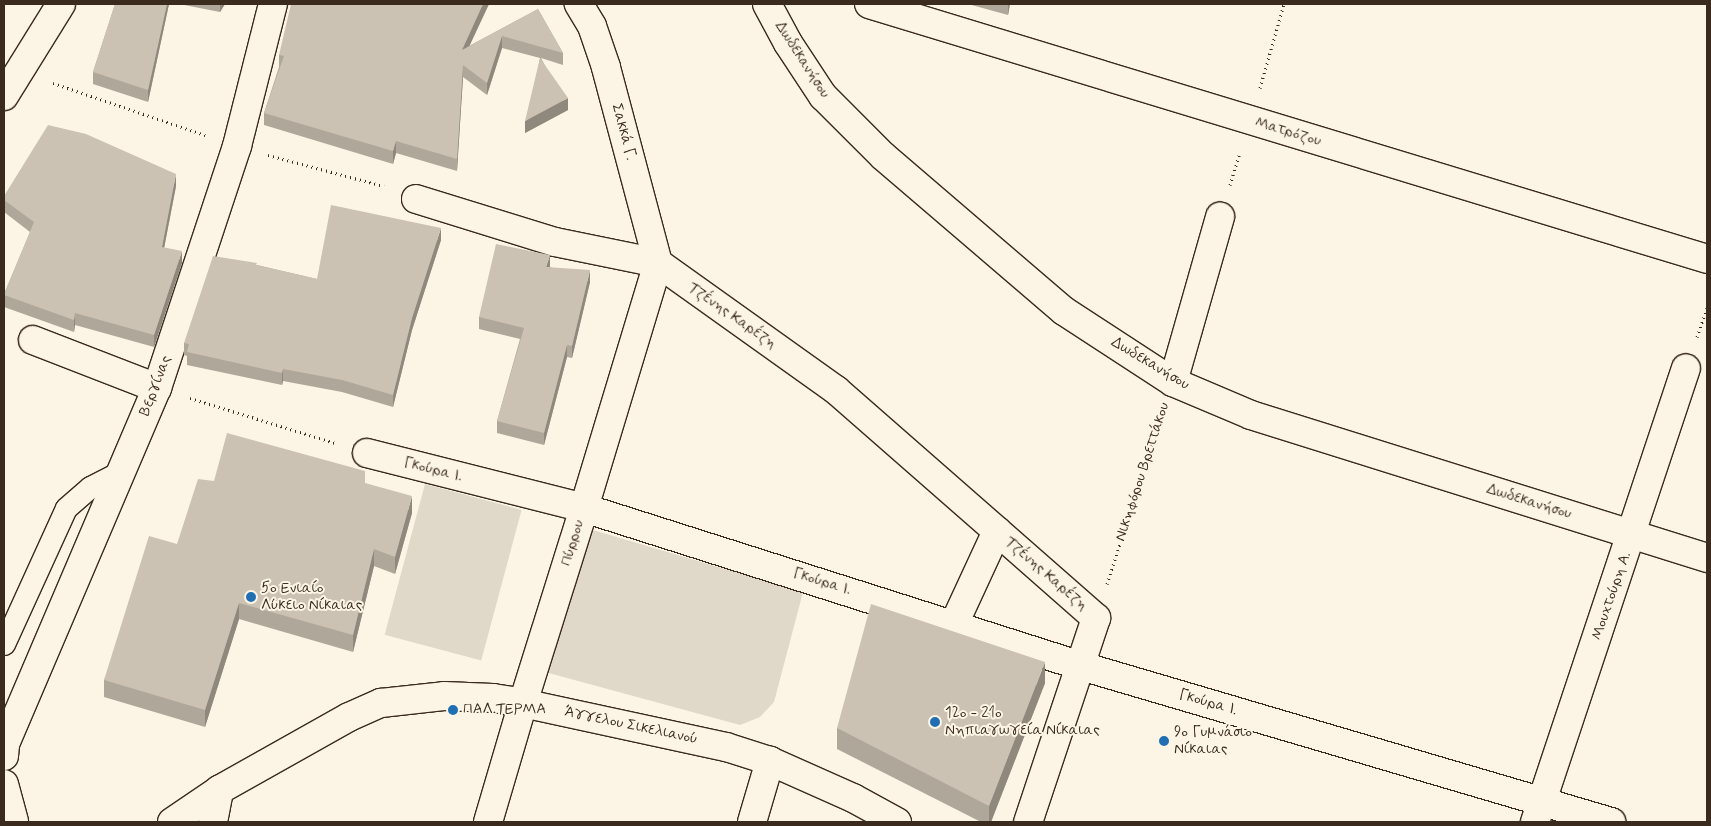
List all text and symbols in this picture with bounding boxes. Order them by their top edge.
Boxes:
street label: Δωδεκανήσου [771,18,833,102]
street label: Σακκά Γ. [607,102,639,162]
street label: Ματρόζου [1253,113,1323,151]
street label: Τζένης Καρέζη [684,279,780,353]
street label: Δωδεκανήσου [1108,334,1192,394]
street label: Βεργίνας [136,353,176,419]
street label: Νικηφόρου Βρεττάκου [1112,400,1174,544]
street label: Γκούρα Ι. [402,454,464,486]
street label: Δωδεκανήσου [1484,481,1574,523]
street label: Πύρρου [557,518,589,568]
street label: Τζένης Καρέζη [1001,533,1091,615]
street label: Μουχτούρη Α. [1588,549,1636,643]
street label: Γκούρα Ι. [791,565,853,599]
place label: 5ο Ενιαίο Λύκειο Νίκαιας [261,579,362,614]
marker: 5ο Ενιαίο Λύκειο Νίκαιας [245,591,257,603]
street label: Γκούρα Ι. [1177,686,1239,720]
place label: ΠΑΛ.ΤΕΡΜΑ [463,701,546,719]
street label: Άγγελου Σικελιανού [563,703,699,749]
marker: ΠΑΛ.ΤΕΡΜΑ [447,704,459,716]
place label: 12ο - 21ο Νηπιαγωγεία Νίκαιας [945,704,1100,739]
marker: 12ο - 21ο Νηπιαγωγεία Νίκαιας [929,716,941,728]
place label: 9ο Γυμνάσιο Νίκαιας [1174,723,1252,758]
marker: 9ο Γυμνάσιο Νίκαιας [1158,735,1170,747]

